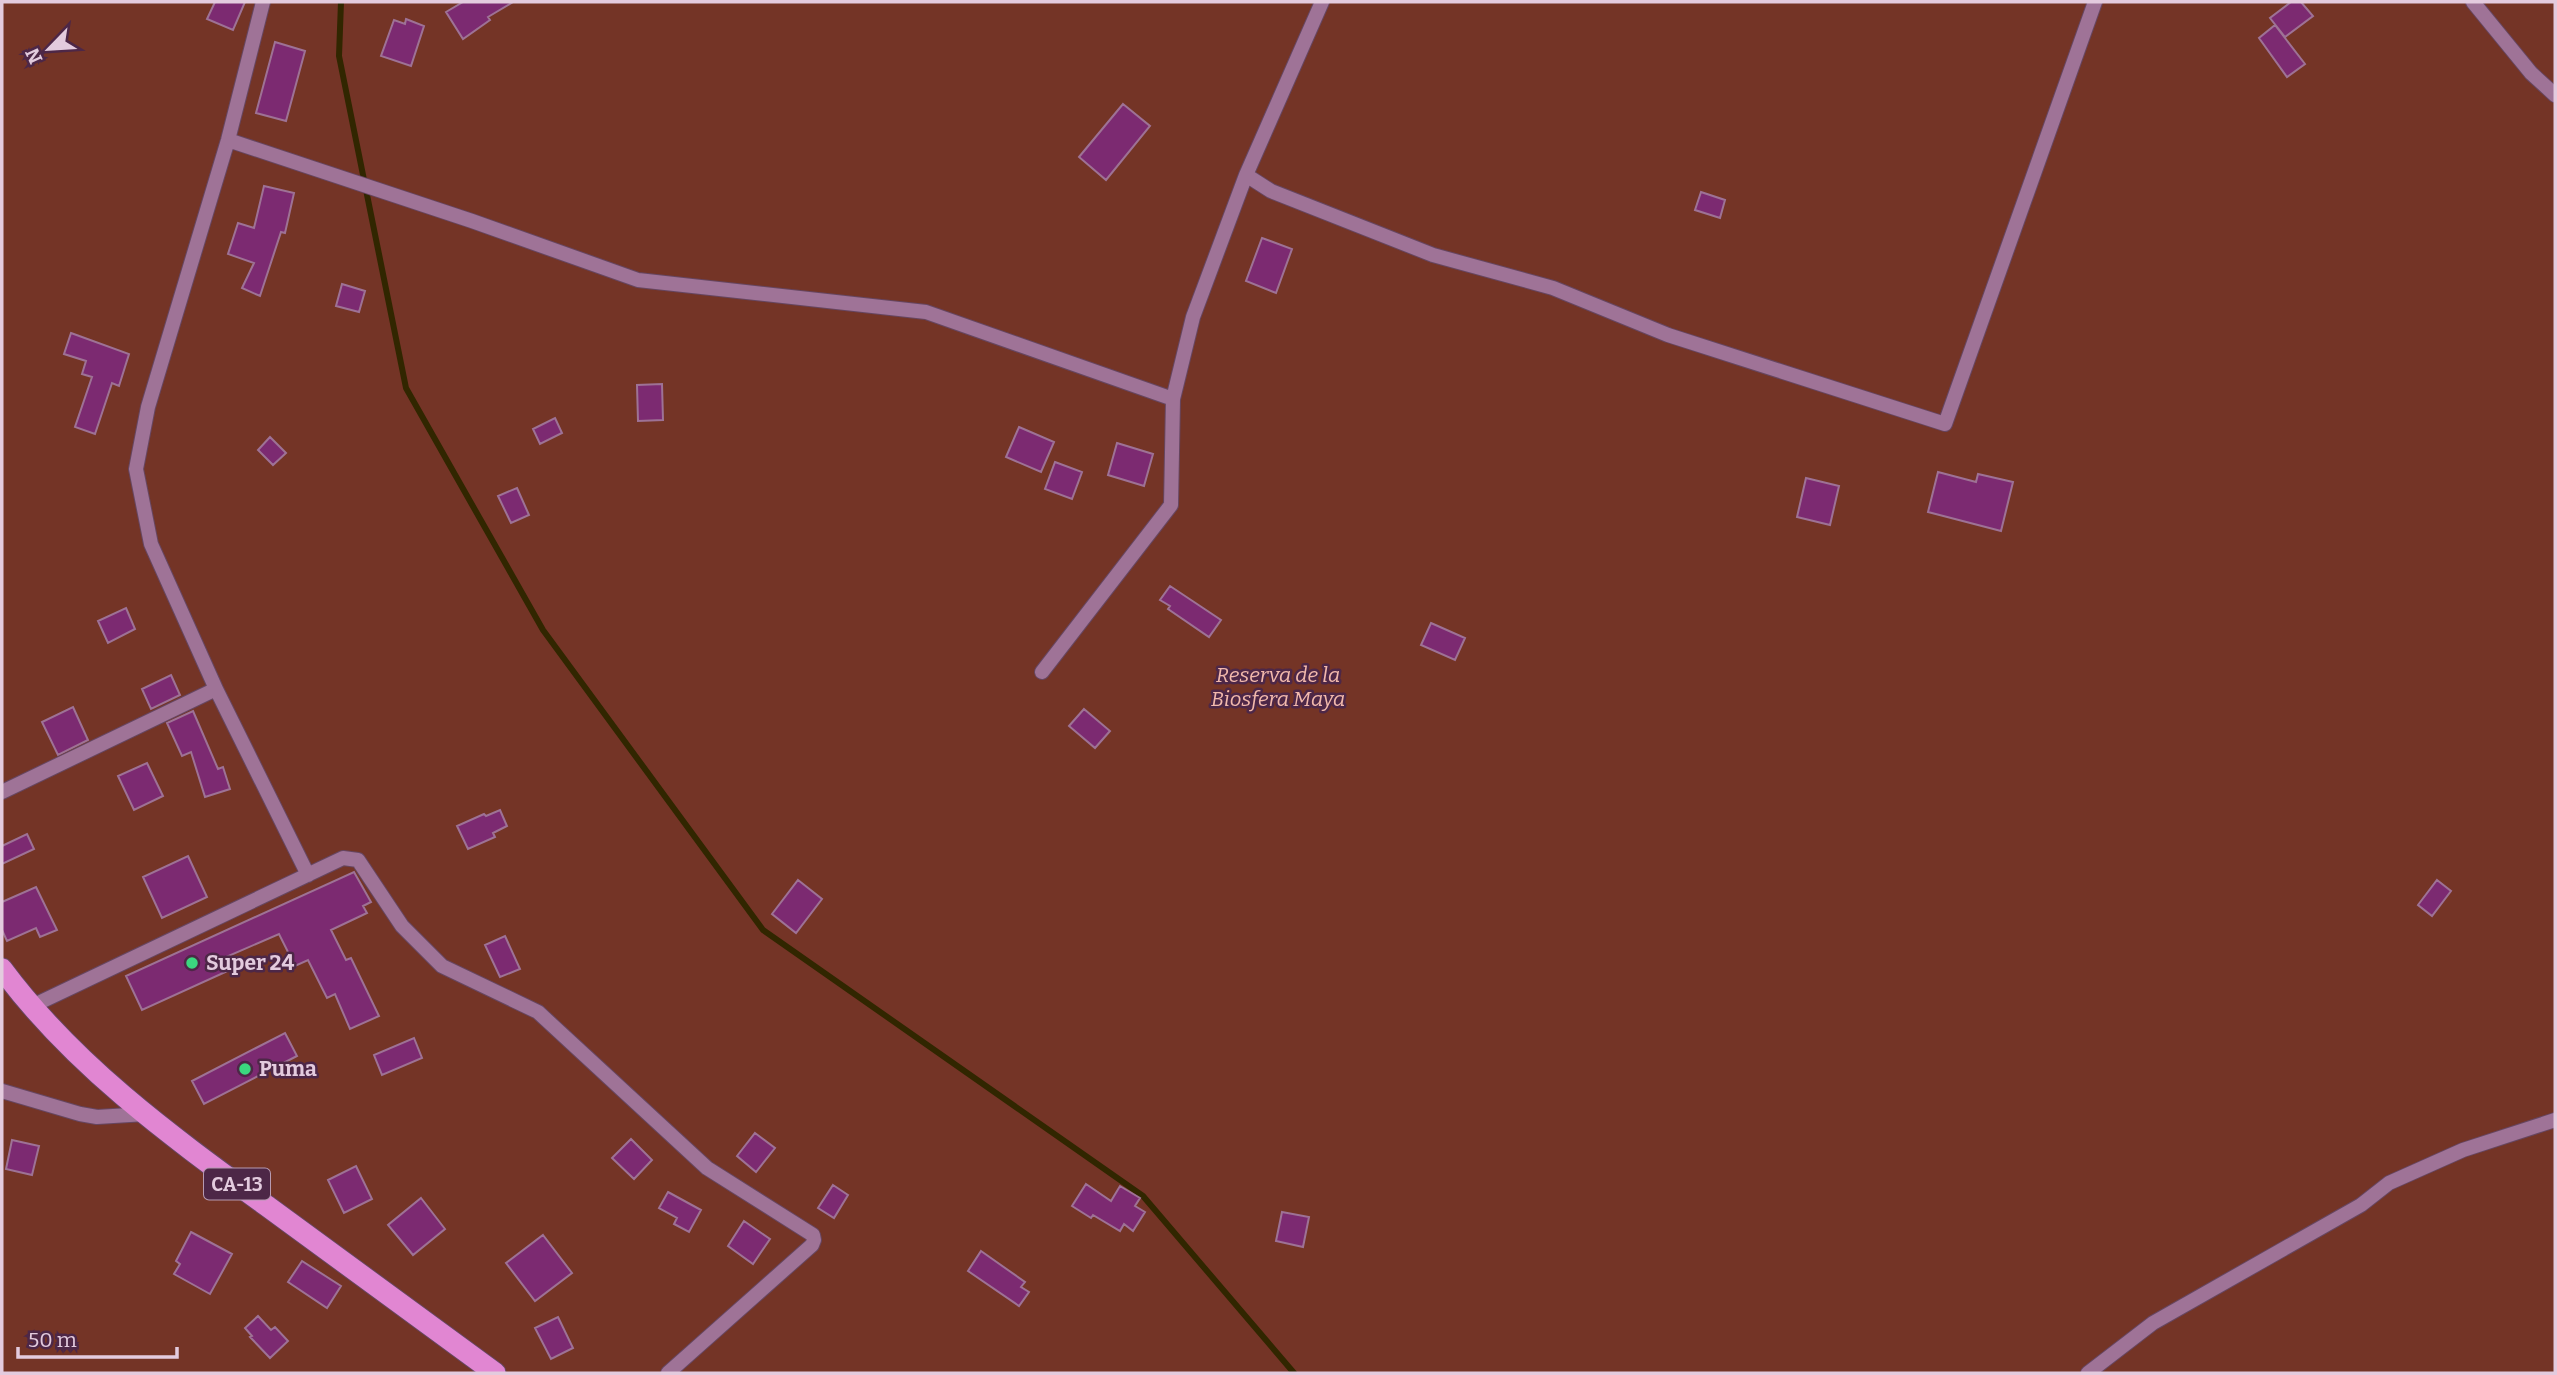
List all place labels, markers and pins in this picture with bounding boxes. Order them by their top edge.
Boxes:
place label: Super 24 [206,950,294,976]
marker: Super 24 [184,955,200,971]
place label: Puma [259,1056,317,1082]
marker: Puma [237,1061,253,1077]

